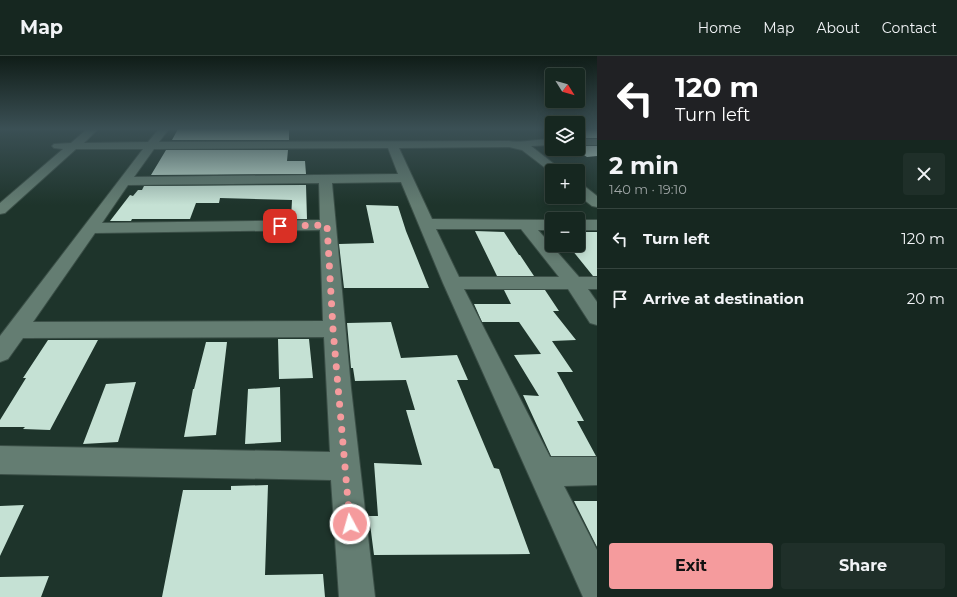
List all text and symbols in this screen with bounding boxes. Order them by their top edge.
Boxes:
text: Map [20,16,63,39]
text: Home [698,19,741,37]
text: Map [763,19,794,37]
text: About [816,19,860,37]
text: Contact [882,19,937,37]
north arrow [545,68,585,108]
map controls [545,68,585,252]
text: 120 m [675,70,759,104]
icon: left [609,72,661,124]
text: Turn left [675,104,750,126]
button: layers [545,116,585,156]
text: 2 min [609,151,679,180]
button: close [903,153,945,195]
button: + [545,164,585,204]
text: 140 m · 19:10 [609,181,687,197]
pin [263,209,297,243]
button: − [545,212,585,252]
icon: arrive [269,215,291,237]
icon: left [609,228,631,250]
text: Turn left [643,229,710,248]
text: 120 m [901,229,945,248]
icon: arrive [609,288,631,310]
text: Arrive at destination [643,289,804,308]
text: 20 m [907,289,945,308]
position arrow [329,503,371,545]
button: Exit [609,543,773,589]
button: Share [781,543,945,589]

